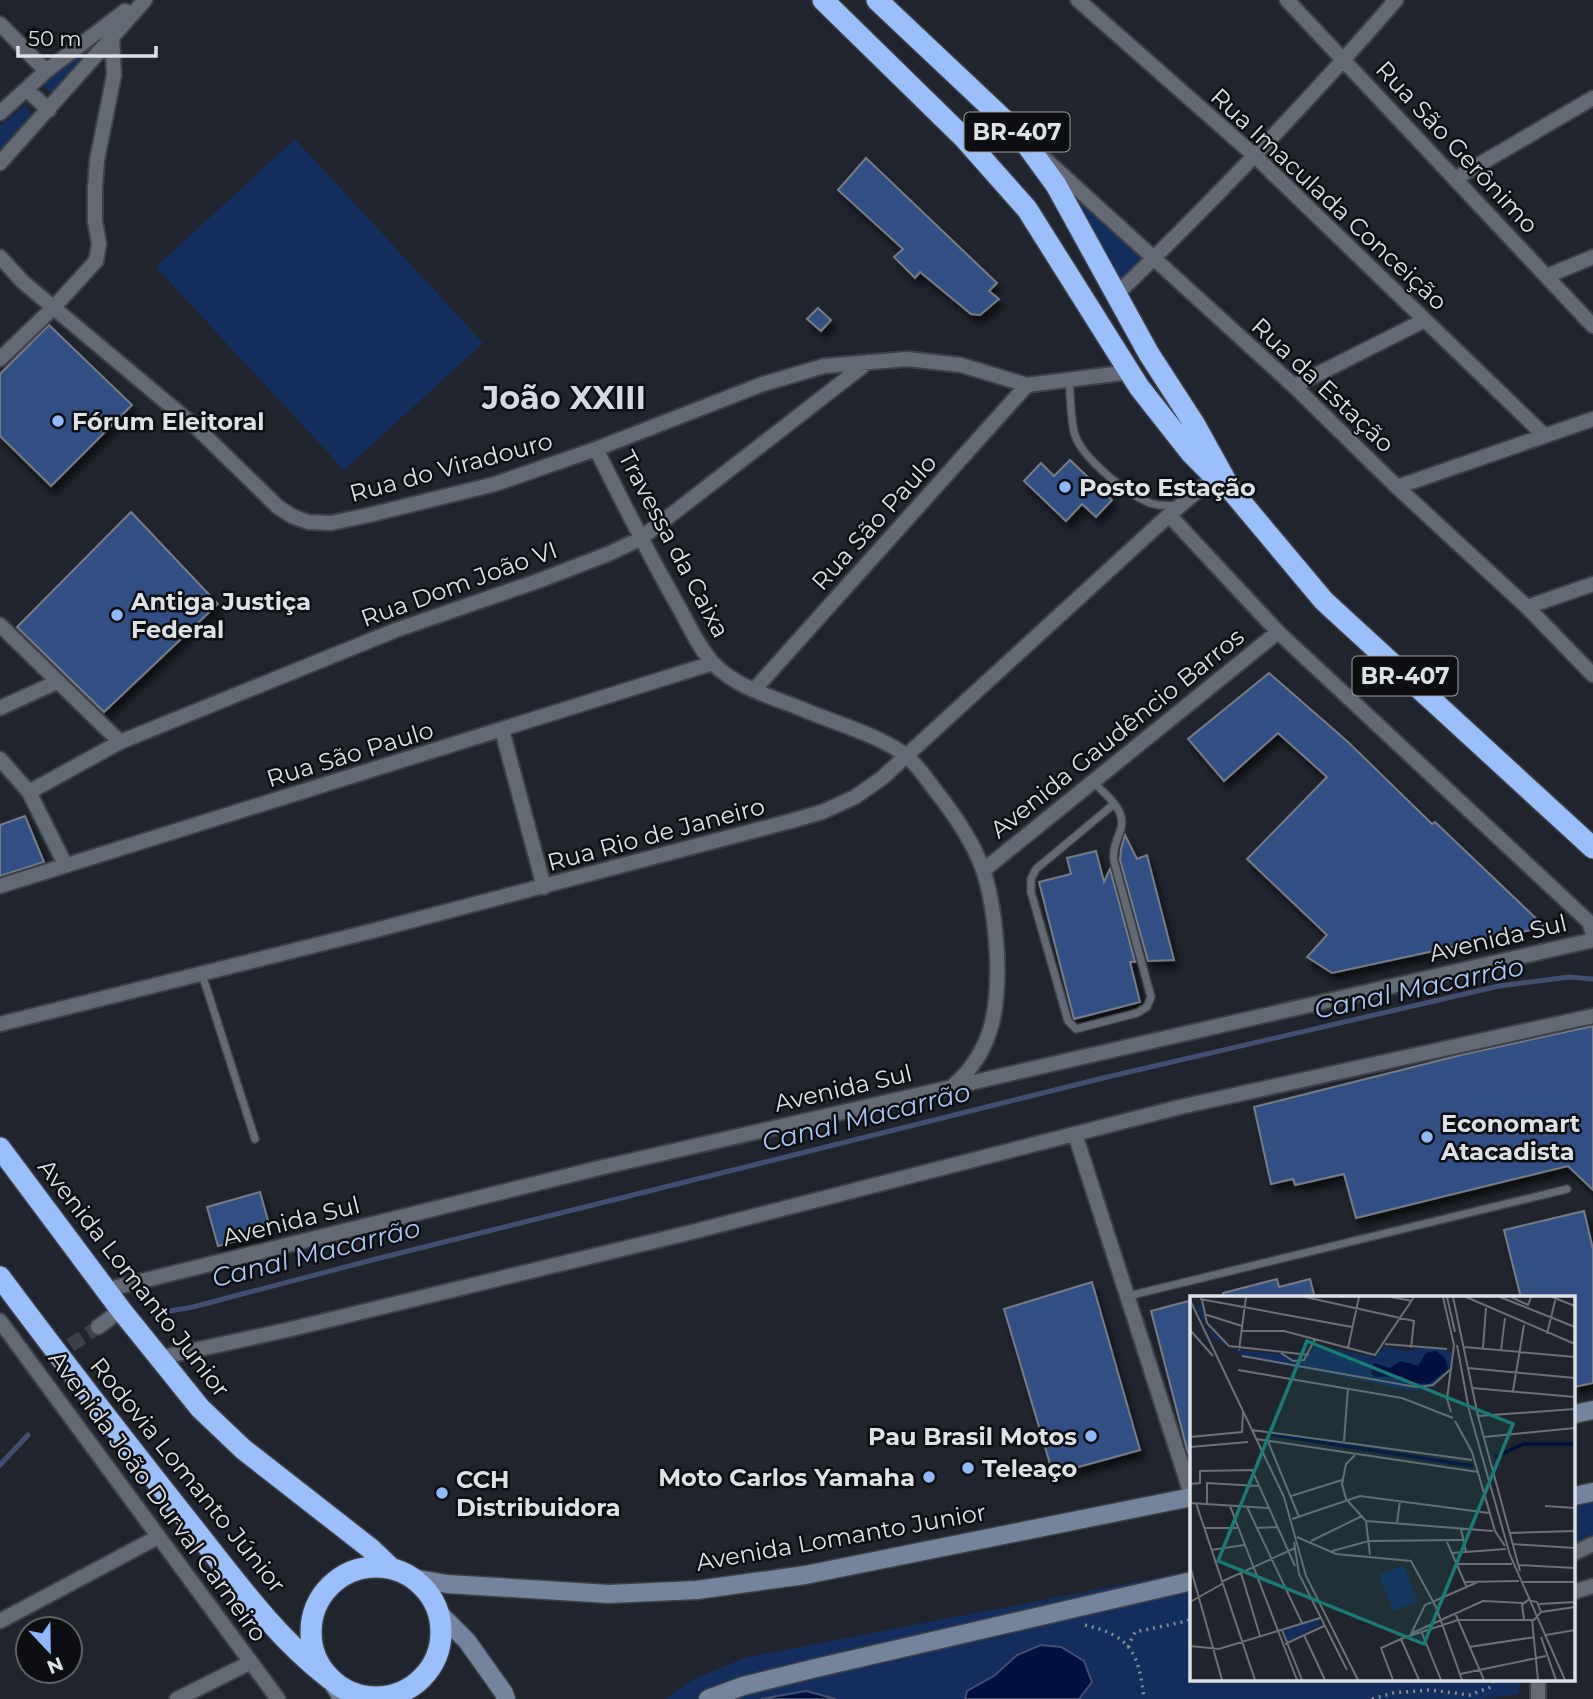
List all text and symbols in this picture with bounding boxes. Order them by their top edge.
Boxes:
scale bar [18,14,156,58]
text: 50 m [28,26,82,51]
street label: Rua São Gerônimo [1370,55,1544,239]
street label: Rua Imaculada Conceição [1205,82,1453,316]
road number: BR-407 [964,113,1070,152]
street label: Rua da Estação [1246,312,1400,458]
district label: João XXIII [481,378,646,417]
place label: Fórum Eleitoral [72,407,264,436]
marker: Fórum Eleitoral [50,413,66,429]
street label: Rua do Viradouro [346,426,556,508]
street label: Travessa da Caixa [612,445,736,643]
street label: Rua São Paulo [805,448,943,596]
place label: Posto Estação [1079,473,1256,502]
marker: Posto Estação [1057,479,1073,495]
street label: Rua Dom João VI [357,535,561,633]
place label: Antiga Justiça Federal [130,587,311,644]
marker: Antiga Justiça Federal [109,607,125,623]
street label: Avenida Gaudêncio Barros [984,622,1250,844]
road number: BR-407 [1352,656,1458,696]
street label: Rua São Paulo [263,715,437,793]
street label: Rua Rio de Janeiro [544,791,768,877]
street label: Avenida Sul [1426,908,1570,968]
water label: Canal Macarrão [1311,950,1527,1026]
street label: Avenida Sul [771,1058,915,1118]
water label: Canal Macarrão [759,1076,973,1158]
place label: Economart Atacadista [1440,1109,1581,1166]
marker: Economart Atacadista [1419,1129,1435,1145]
street label: Avenida Lomanto Junior [32,1153,236,1403]
street label: Avenida Sul [219,1190,363,1252]
water label: Canal Macarrão [209,1212,423,1294]
inset map [1190,1296,1576,1682]
street label: Avenida João Durval Carneiro [43,1345,273,1647]
street label: Rodovia Lomanto Júnior [84,1352,292,1598]
place label: Pau Brasil Motos [868,1422,1077,1451]
marker: Pau Brasil Motos [1083,1428,1099,1444]
place label: Teleaço [982,1454,1077,1483]
marker: Teleaço [960,1460,976,1476]
place label: Moto Carlos Yamaha [658,1463,915,1492]
place label: CCH Distribuidora [456,1465,621,1522]
marker: Moto Carlos Yamaha [921,1469,937,1485]
marker: CCH Distribuidora [434,1485,450,1501]
street label: Avenida Lomanto Junior [694,1497,988,1577]
north arrow [14,1615,84,1685]
text: N [44,1652,67,1679]

